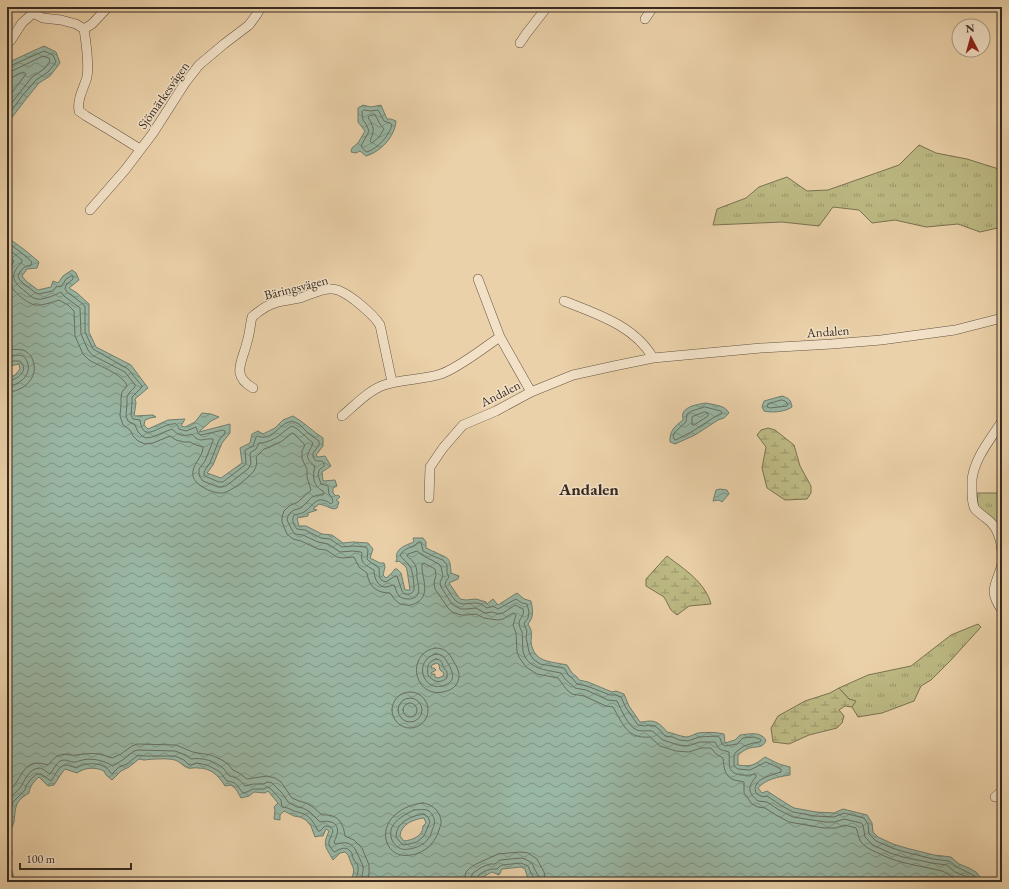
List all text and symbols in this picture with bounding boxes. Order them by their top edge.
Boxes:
north arrow [951,18,991,58]
text: N [965,21,975,35]
street label: Sjömärkesvägen [134,58,193,132]
street label: Bäringsvägen [262,271,330,304]
street label: Andalen [805,322,850,342]
street label: Andalen [476,376,523,411]
district label: Andalen [558,478,619,500]
scale bar [20,845,131,871]
text: 100 m [26,851,56,867]

